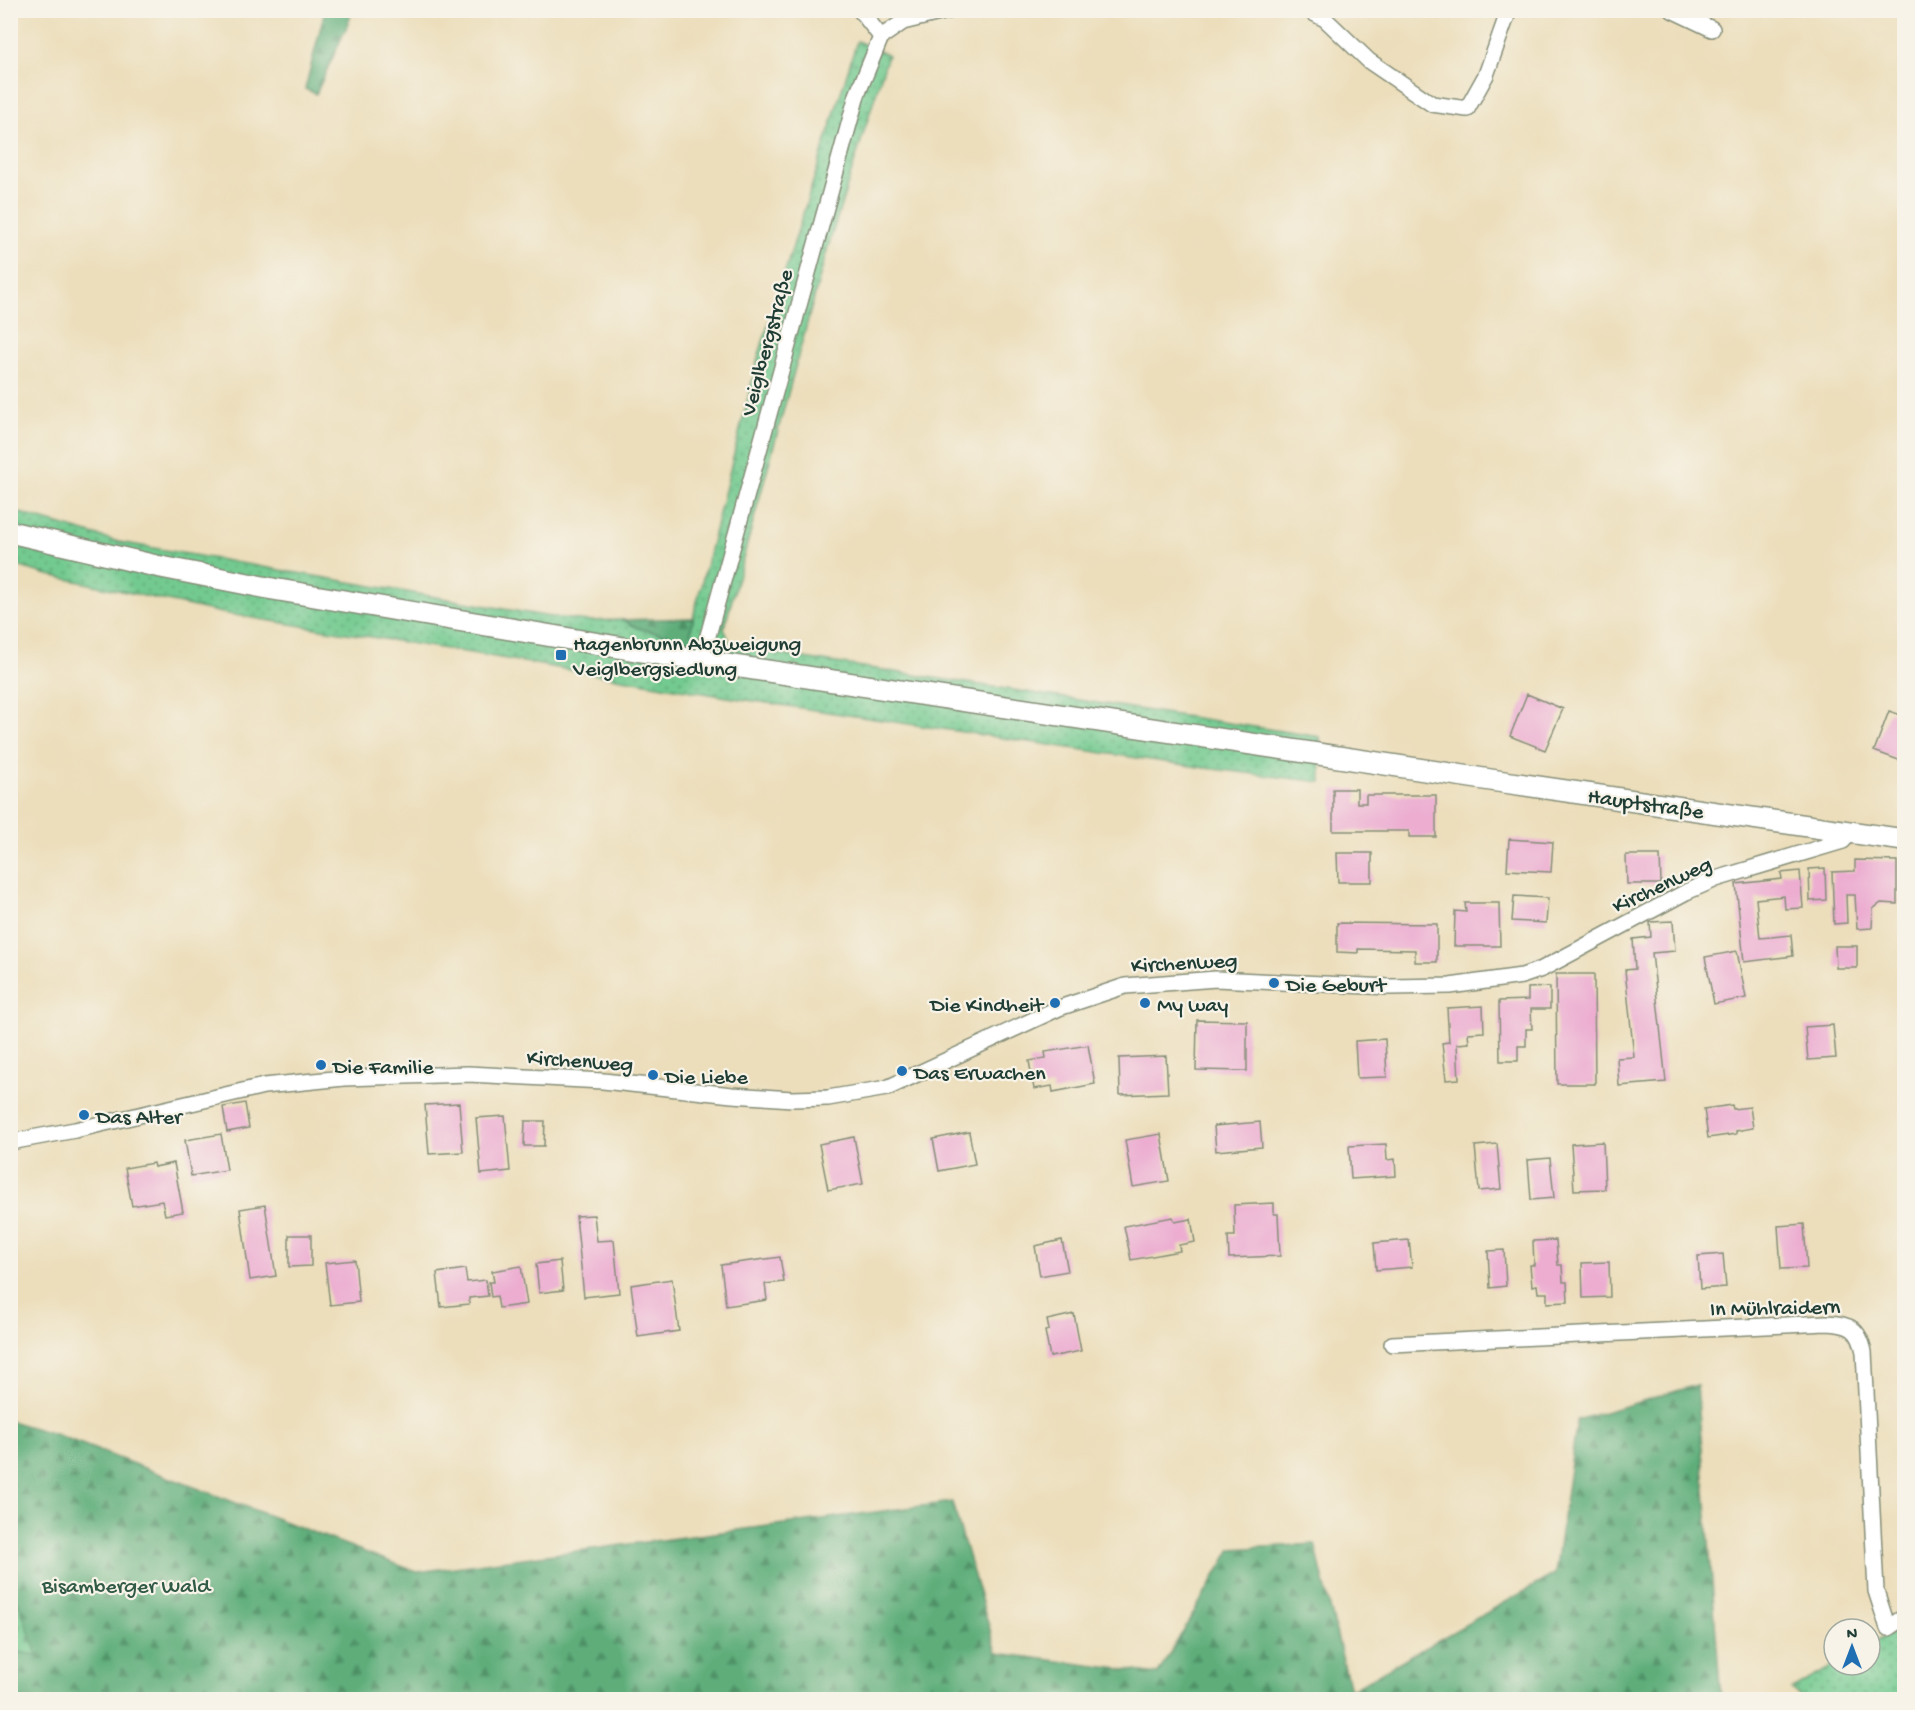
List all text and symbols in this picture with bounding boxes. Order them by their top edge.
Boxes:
street label: Veiglbergstraße [737,266,801,420]
place label: Hagenbrunn Abzweigung Veiglbergsiedlung [572,633,801,684]
marker: Hagenbrunn Abzweigung Veiglbergsiedlung [554,648,568,662]
street label: Hauptstraße [1586,785,1706,827]
street label: Kirchenweg [1609,852,1717,921]
street label: Kirchenweg [1130,949,1238,981]
place label: Die Geburt [1284,974,1388,1000]
marker: Die Geburt [1267,976,1281,990]
place label: Die Kindheit [928,994,1045,1020]
place label: My way [1157,994,1229,1020]
marker: Die Kindheit [1048,996,1062,1010]
marker: My way [1138,996,1152,1010]
street label: Kirchenweg [526,1046,634,1080]
place label: Die Familie [331,1056,434,1082]
marker: Die Familie [314,1058,328,1072]
place label: Das Erwachen [912,1062,1046,1088]
marker: Das Erwachen [895,1064,909,1078]
place label: Die Liebe [663,1066,748,1092]
marker: Die Liebe [646,1068,660,1082]
place label: Das Alter [94,1106,184,1132]
marker: Das Alter [77,1108,91,1122]
street label: In Mühlraidern [1710,1296,1841,1324]
park label: Bisamberger Wald [41,1575,212,1601]
north arrow [1822,1617,1882,1677]
text: N [1847,1626,1858,1645]

